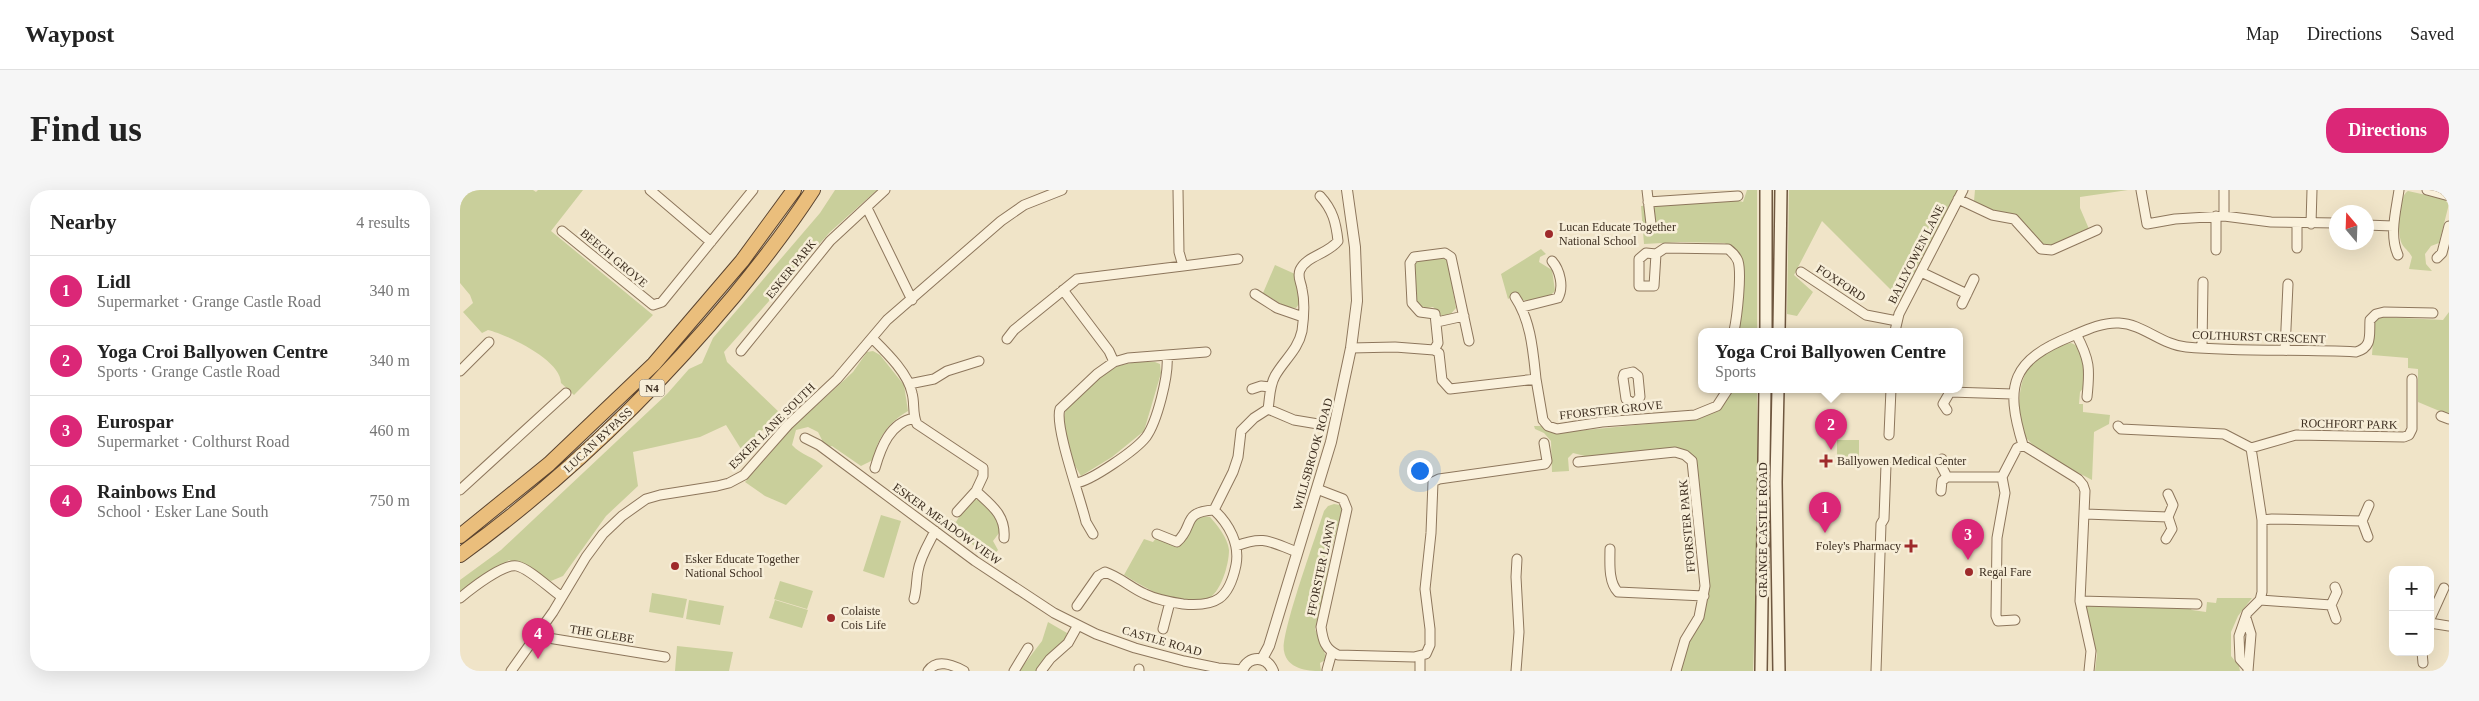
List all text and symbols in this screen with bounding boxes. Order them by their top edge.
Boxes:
text: Waypost [25,21,114,47]
text: Map [2246,24,2279,44]
text: Directions [2307,24,2382,44]
text: Saved [2410,24,2454,44]
button: Directions [2326,108,2449,153]
text: Find us [30,110,142,149]
street label: BALLYOWEN LANE [1885,202,1947,306]
north arrow [2329,205,2374,250]
text: Nearby [50,210,117,234]
text: 4 results [356,214,410,231]
place label: Lucan Educate Together National School [1559,220,1676,248]
street label: BEECH GROVE [577,226,651,290]
marker: Lucan Educate Together National School [1543,228,1555,240]
street label: ESKER PARK [763,236,819,301]
street label: FOXFORD [1814,262,1869,304]
text: Lidl [97,271,131,292]
text: 1 [62,282,70,299]
text: 340 m [370,282,410,299]
text: Supermarket · Grange Castle Road [97,293,321,310]
popup [1698,328,1963,393]
street label: COLTHURST CRESCENT [2192,328,2327,346]
text: Yoga Croi Ballyowen Centre [97,341,328,362]
text: Yoga Croi Ballyowen Centre [1715,341,1946,362]
text: 2 [62,352,70,369]
text: 340 m [370,352,410,369]
text: Sports · Grange Castle Road [97,363,280,380]
text: Sports [1715,363,1756,380]
road number: N4 [640,380,664,397]
street label: ESKER LANE SOUTH [726,380,818,472]
street label: WILLSBROOK ROAD [1290,396,1336,512]
street label: FFORSTER GROVE [1559,398,1663,422]
street label: LUCAN BYPASS [561,405,635,475]
pin: 2 [1815,409,1847,450]
text: Eurospar [97,411,174,432]
street label: ROCHFORT PARK [2300,416,2398,432]
text: 3 [62,422,70,439]
text: 460 m [370,422,410,439]
text: Supermarket · Colthurst Road [97,433,289,450]
marker: Ballyowen Medical Center [1819,454,1833,468]
place label: Ballyowen Medical Center [1837,454,1966,468]
your location [1407,458,1433,484]
street label: GRANGE CASTLE ROAD [1756,462,1770,598]
street label: FFORSTER PARK [1676,479,1698,573]
street label: ESKER MEADOW VIEW [890,480,1004,568]
text: Rainbows End [97,481,216,502]
text: 4 [62,492,70,509]
text: 750 m [370,492,410,509]
pin: 1 [1809,492,1841,533]
text: School · Esker Lane South [97,503,269,520]
street label: FFORSTER LAWN [1304,519,1338,617]
pin: 3 [1952,519,1984,560]
place label: Foley's Pharmacy [1816,539,1901,553]
marker: Foley's Pharmacy [1905,540,1917,552]
place label: Esker Educate Together National School [685,552,799,580]
marker: Esker Educate Together National School [669,560,681,572]
place label: Regal Fare [1979,565,2031,579]
marker: Regal Fare [1963,566,1975,578]
map controls [2389,566,2434,656]
button: + [2389,566,2434,611]
place label: Colaiste Cois Life [841,604,886,632]
button: − [2389,611,2434,656]
marker: Colaiste Cois Life [825,612,837,624]
pin: 4 [522,618,554,659]
street label: THE GLEBE [569,622,635,646]
street label: CASTLE ROAD [1120,623,1204,659]

